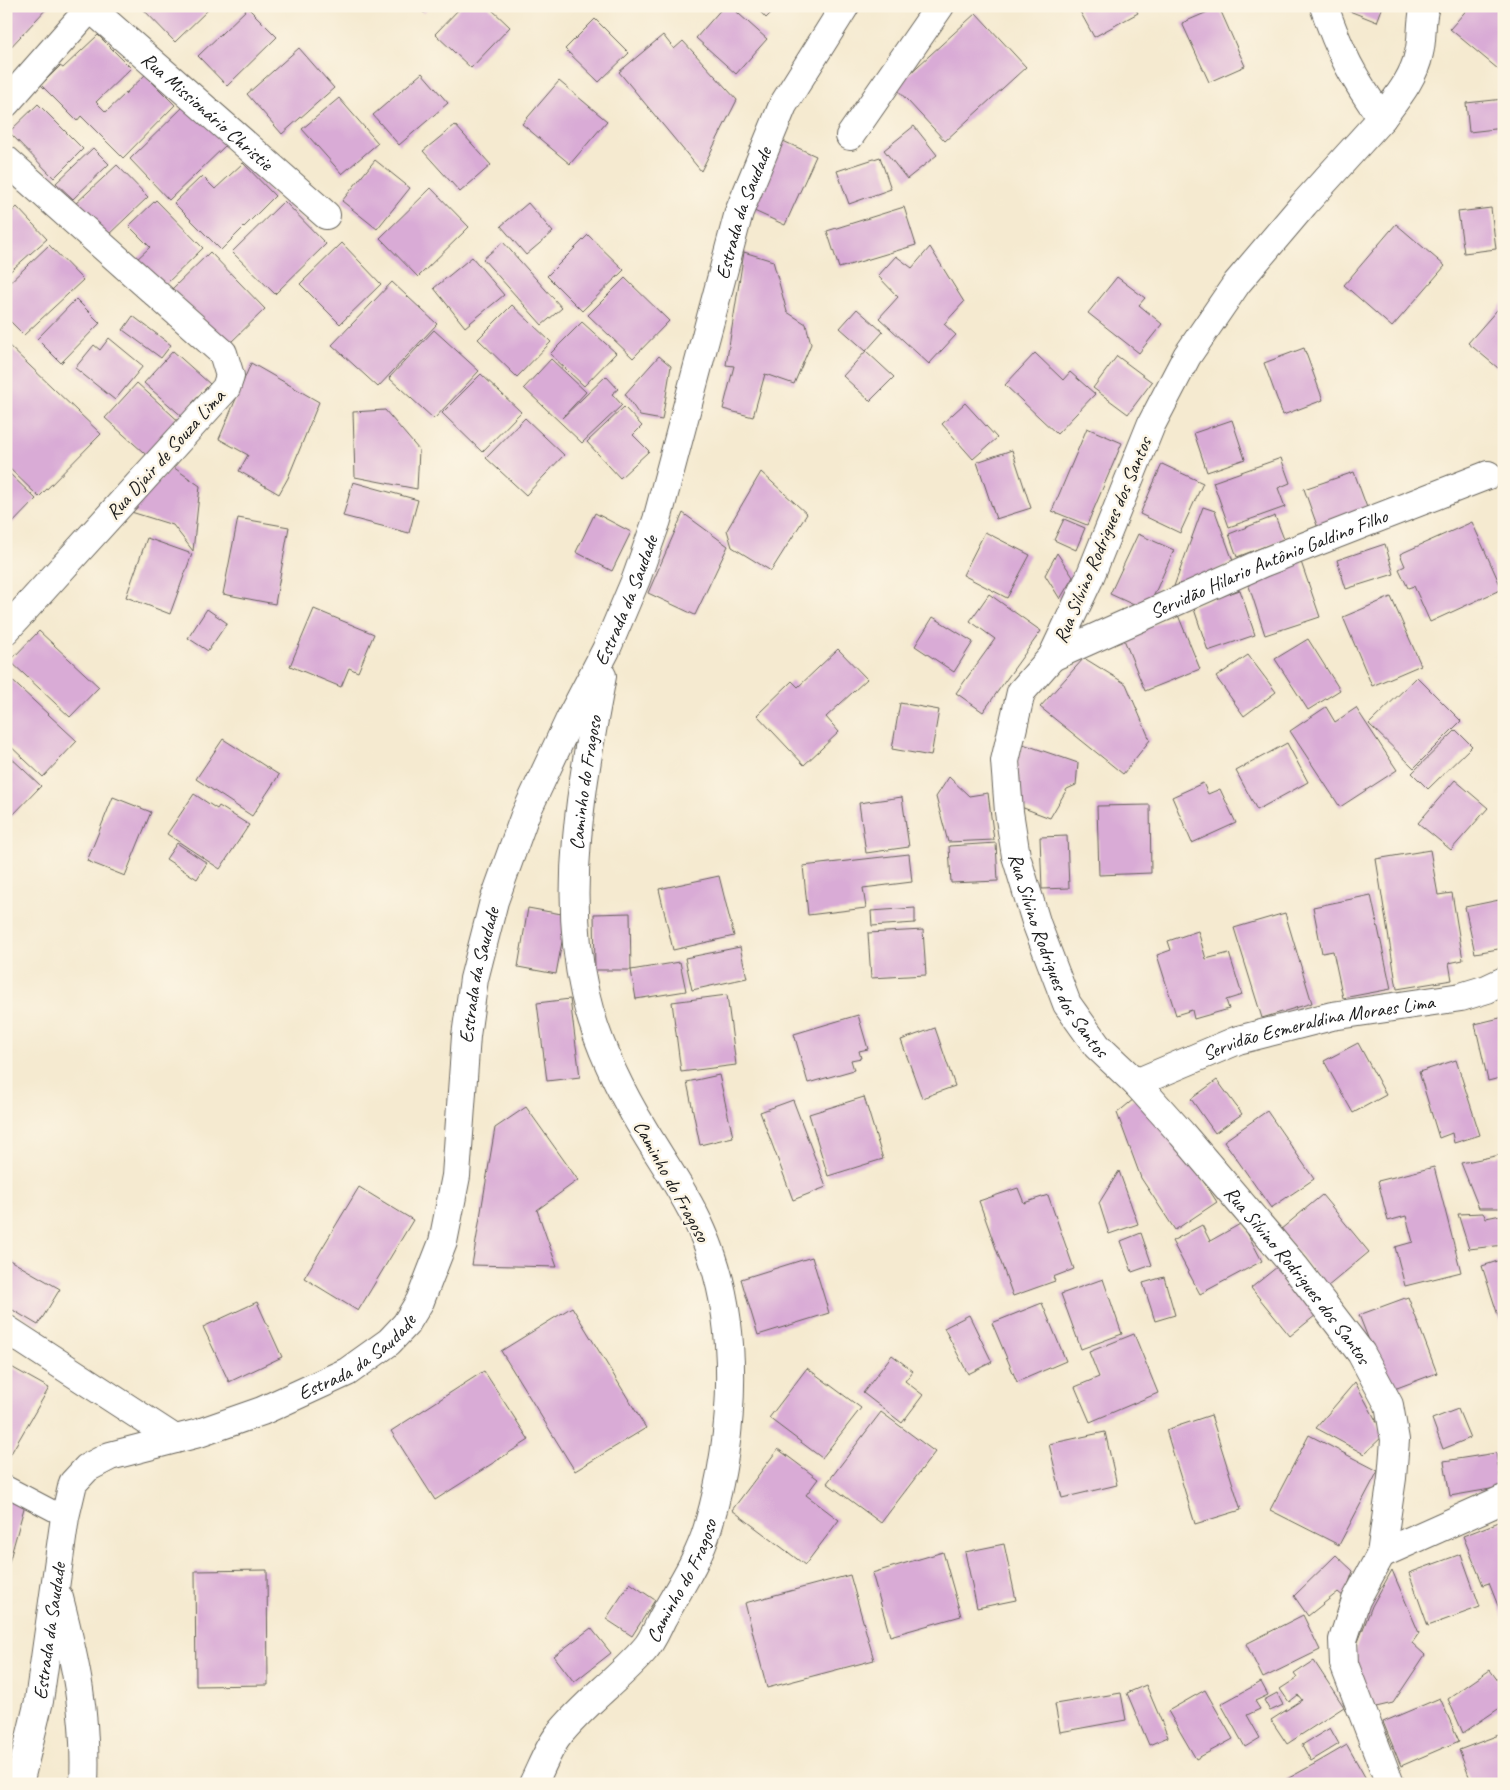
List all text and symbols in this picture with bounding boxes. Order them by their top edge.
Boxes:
street label: Rua Missionário Christie [136,47,279,177]
street label: Estrada da Saudade [710,142,778,282]
street label: Rua Djair de Souza Lima [100,383,231,525]
street label: Rua Silvino Rodrigues dos Santos [1048,431,1158,647]
street label: Servidão Hilario Antônio Galdino Filho [1146,503,1392,625]
street label: Estrada da Saudade [588,531,664,670]
street label: Caminho do Fragoso [564,713,608,851]
street label: Rua Silvino Rodrigues dos Santos [1003,850,1115,1064]
street label: Estrada da Saudade [454,904,505,1044]
street label: Servidão Esmeraldina Moraes Lima [1199,989,1437,1067]
street label: Caminho do Fragoso [628,1116,716,1247]
street label: Rua Silvino Rodrigues dos Santos [1219,1181,1378,1370]
street label: Estrada da Saudade [294,1309,422,1406]
street label: Caminho do Fragoso [640,1516,723,1647]
street label: Estrada da Saudade [27,1560,72,1701]

